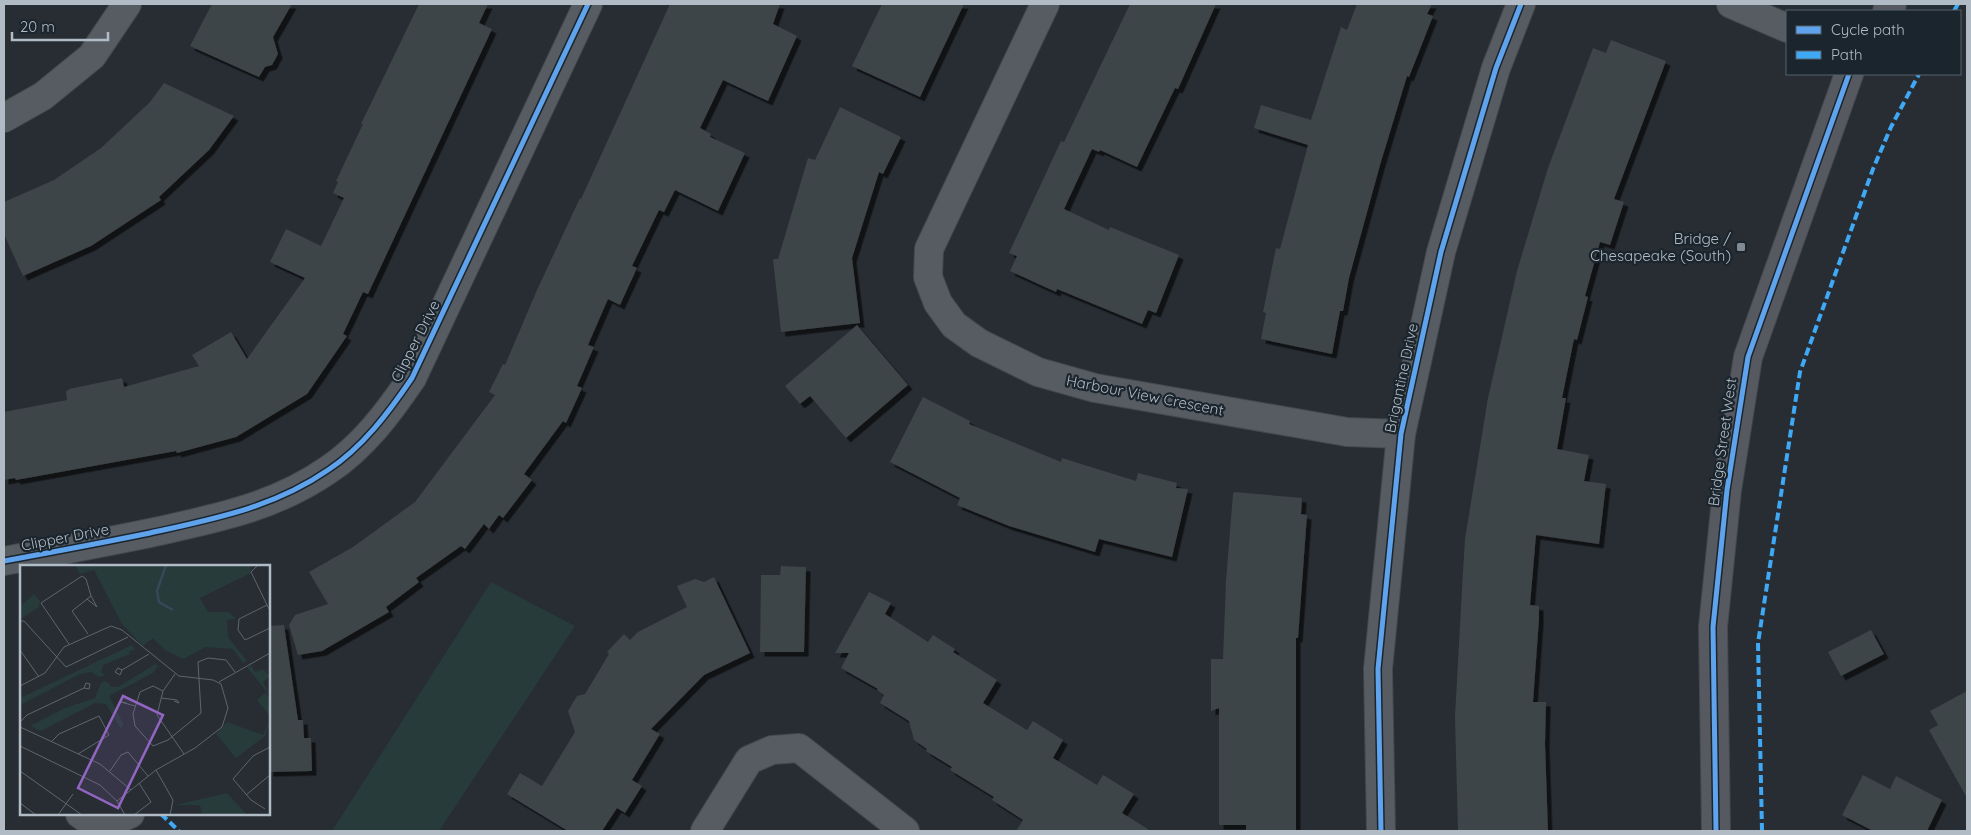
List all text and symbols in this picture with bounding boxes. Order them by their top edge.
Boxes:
scale bar [12,10,109,42]
legend [1786,10,1961,75]
text: 20 m [20,17,55,36]
text: Cycle path [1831,20,1905,39]
text: Path [1831,45,1863,64]
place label: Bridge / Chesapeake (South) [1590,229,1731,265]
marker: Bridge / Chesapeake (South) [1735,241,1747,253]
street label: Clipper Drive [386,297,444,385]
street label: Brigantine Drive [1380,322,1422,434]
street label: Harbour View Crescent [1065,370,1225,420]
street label: Bridge Street West [1704,377,1740,507]
street label: Clipper Drive [19,519,111,555]
inset map [20,565,270,815]

